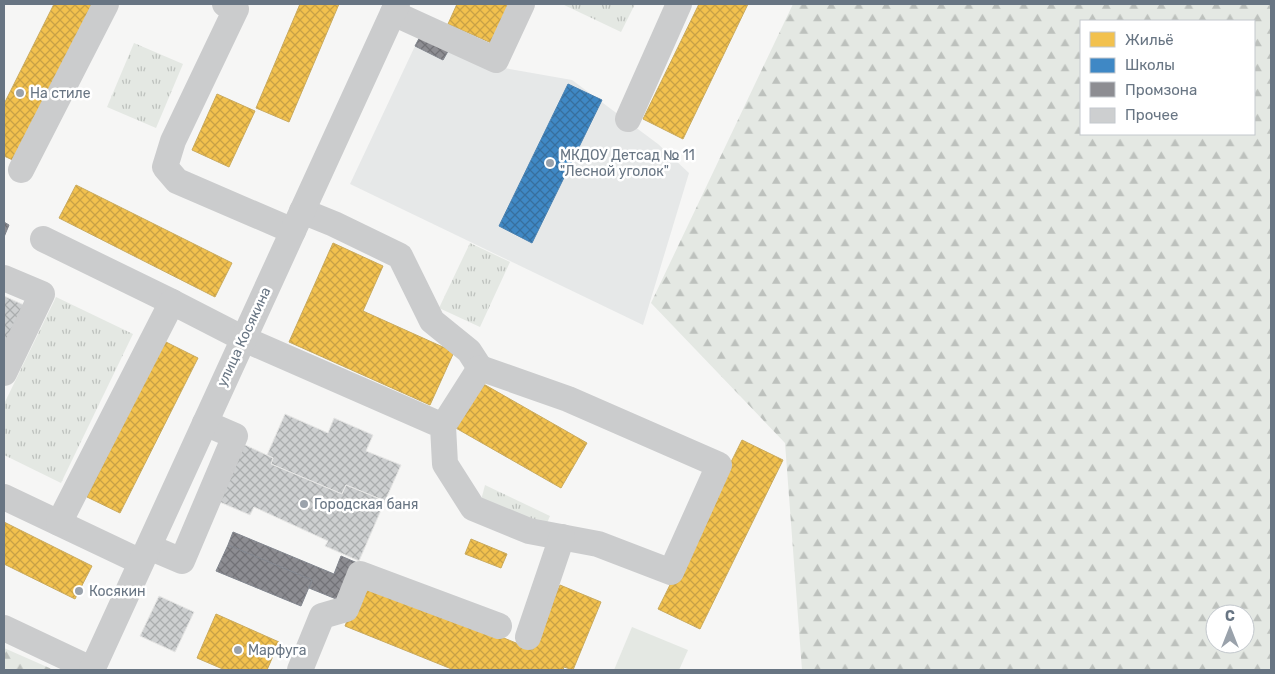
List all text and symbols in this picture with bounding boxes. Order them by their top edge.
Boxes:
legend [1080,20,1255,135]
text: Жильё [1125,31,1174,49]
text: Школы [1125,56,1175,74]
text: Промзона [1125,81,1197,99]
place label: На стиле [30,85,91,102]
marker: На стиле [14,87,26,99]
text: Прочее [1125,106,1178,124]
place label: МКДОУ Детсад № 11 "Лесной уголок" [560,147,695,180]
marker: МКДОУ Детсад № 11 "Лесной уголок" [544,157,556,169]
street label: улица Косякина [213,285,275,389]
place label: Городская баня [314,496,418,513]
marker: Городская баня [298,498,310,510]
place label: Косякин [89,583,146,600]
marker: Косякин [73,585,85,597]
north arrow [1205,604,1255,654]
text: С [1225,608,1235,625]
place label: Марфуга [248,642,306,659]
marker: Марфуга [232,644,244,656]

